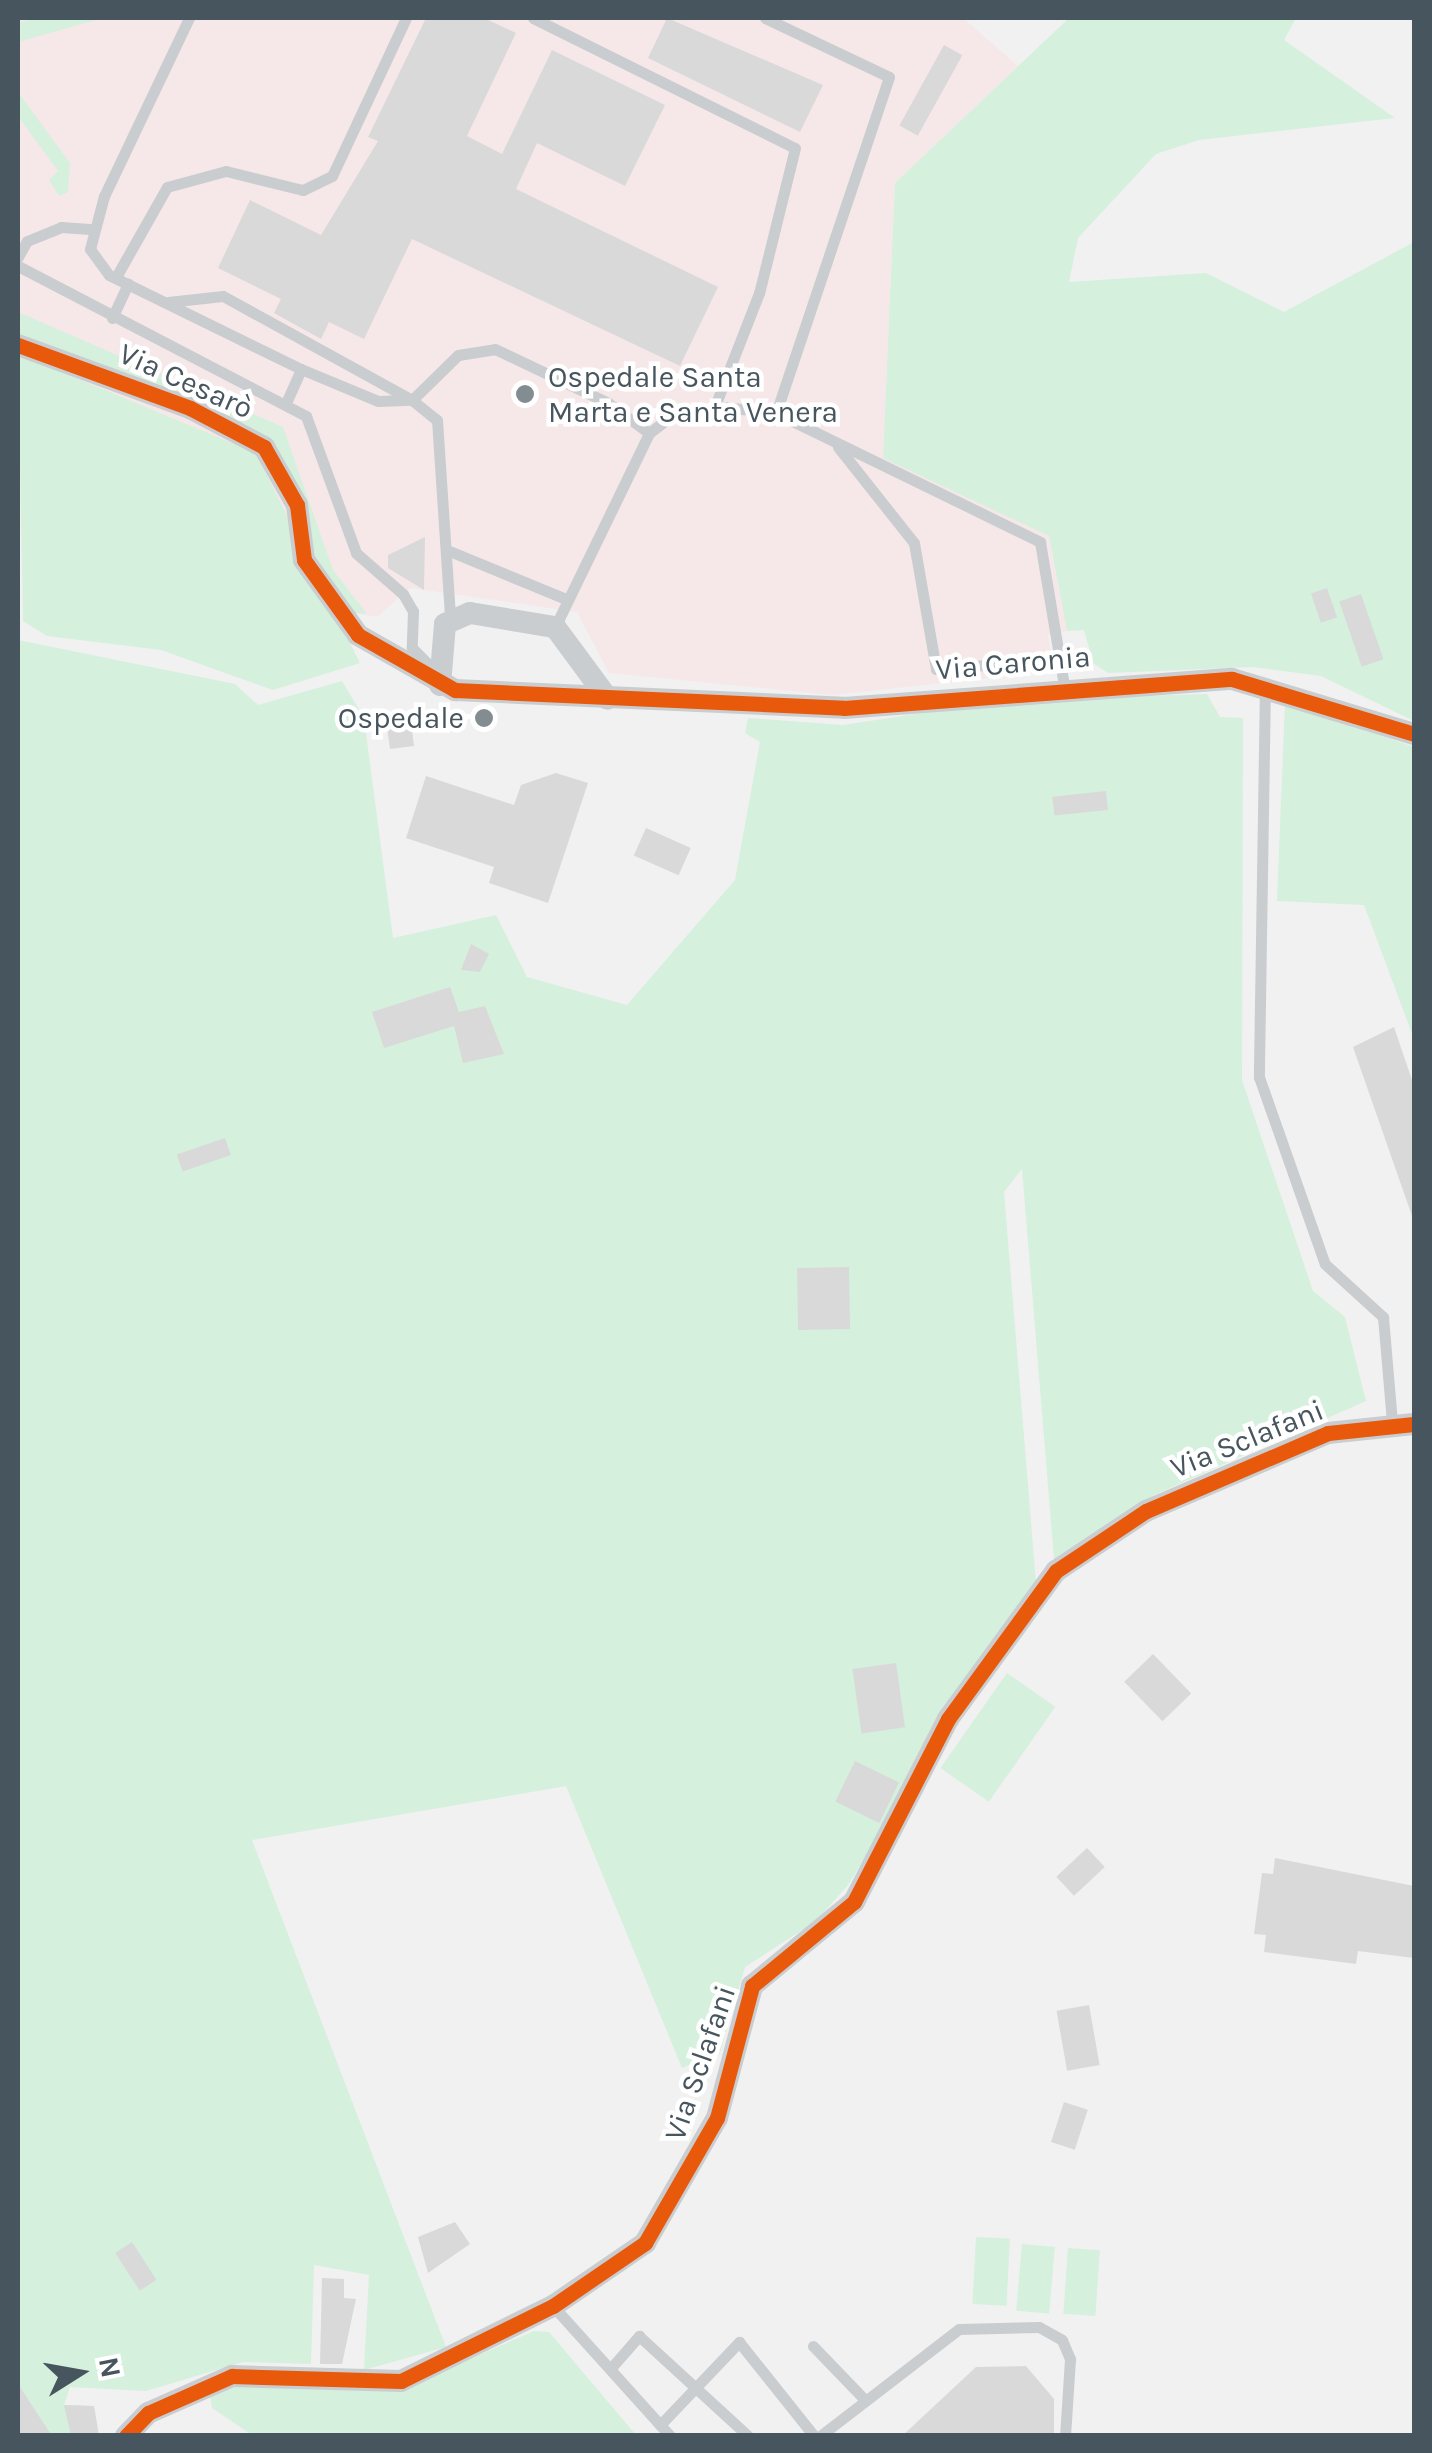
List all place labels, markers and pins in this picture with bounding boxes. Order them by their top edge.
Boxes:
place label: Ospedale Santa Marta e Santa Venera [548,359,838,430]
marker: Ospedale Santa Marta e Santa Venera [512,381,538,407]
place label: Ospedale [338,700,464,736]
marker: Ospedale [473,707,495,729]

